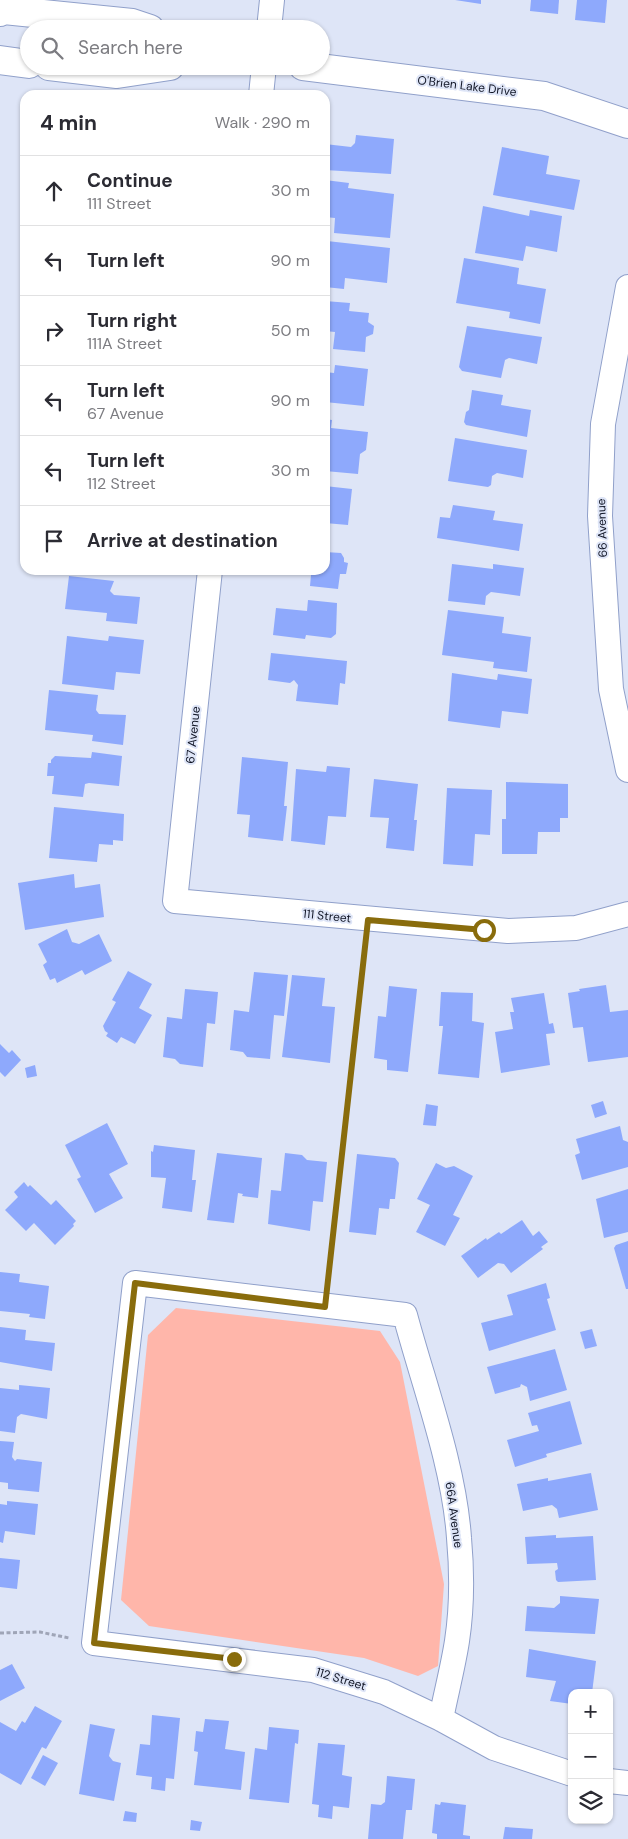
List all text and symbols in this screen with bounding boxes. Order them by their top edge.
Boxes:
search box [20,20,330,75]
icon: search [38,34,66,62]
text: Search here [78,35,183,60]
street label: O'Brien Lake Drive [417,72,518,100]
text: 4 min [40,109,97,137]
text: Walk · 290 m [215,112,310,133]
text: Continue [87,168,173,193]
icon: ahead [40,177,68,205]
text: 30 m [271,180,310,201]
text: 111 Street [87,193,152,214]
icon: left [40,247,68,275]
text: Turn left [87,248,165,273]
text: 90 m [270,250,310,271]
text: Turn right [87,308,177,333]
icon: right [40,317,68,345]
text: 50 m [271,320,310,341]
text: 111A Street [87,333,162,354]
text: Turn left [87,378,165,403]
icon: left [40,387,68,415]
text: 90 m [270,390,310,411]
text: 67 Avenue [87,403,164,424]
text: Turn left [87,448,165,473]
icon: left [40,457,68,485]
text: 30 m [271,460,310,481]
text: 112 Street [87,473,156,494]
street label: 66 Avenue [593,498,611,558]
icon: arrive [40,527,68,555]
text: Arrive at destination [87,528,278,553]
street label: 67 Avenue [182,705,204,764]
street label: 111 Street [302,906,352,927]
route start [473,919,496,942]
street label: 66A Avenue [441,1481,467,1549]
route end [223,1648,246,1671]
street label: 112 Street [314,1664,368,1694]
map controls [568,1689,613,1824]
button: + [568,1689,613,1734]
button: − [568,1734,613,1779]
button: layers [568,1779,613,1824]

